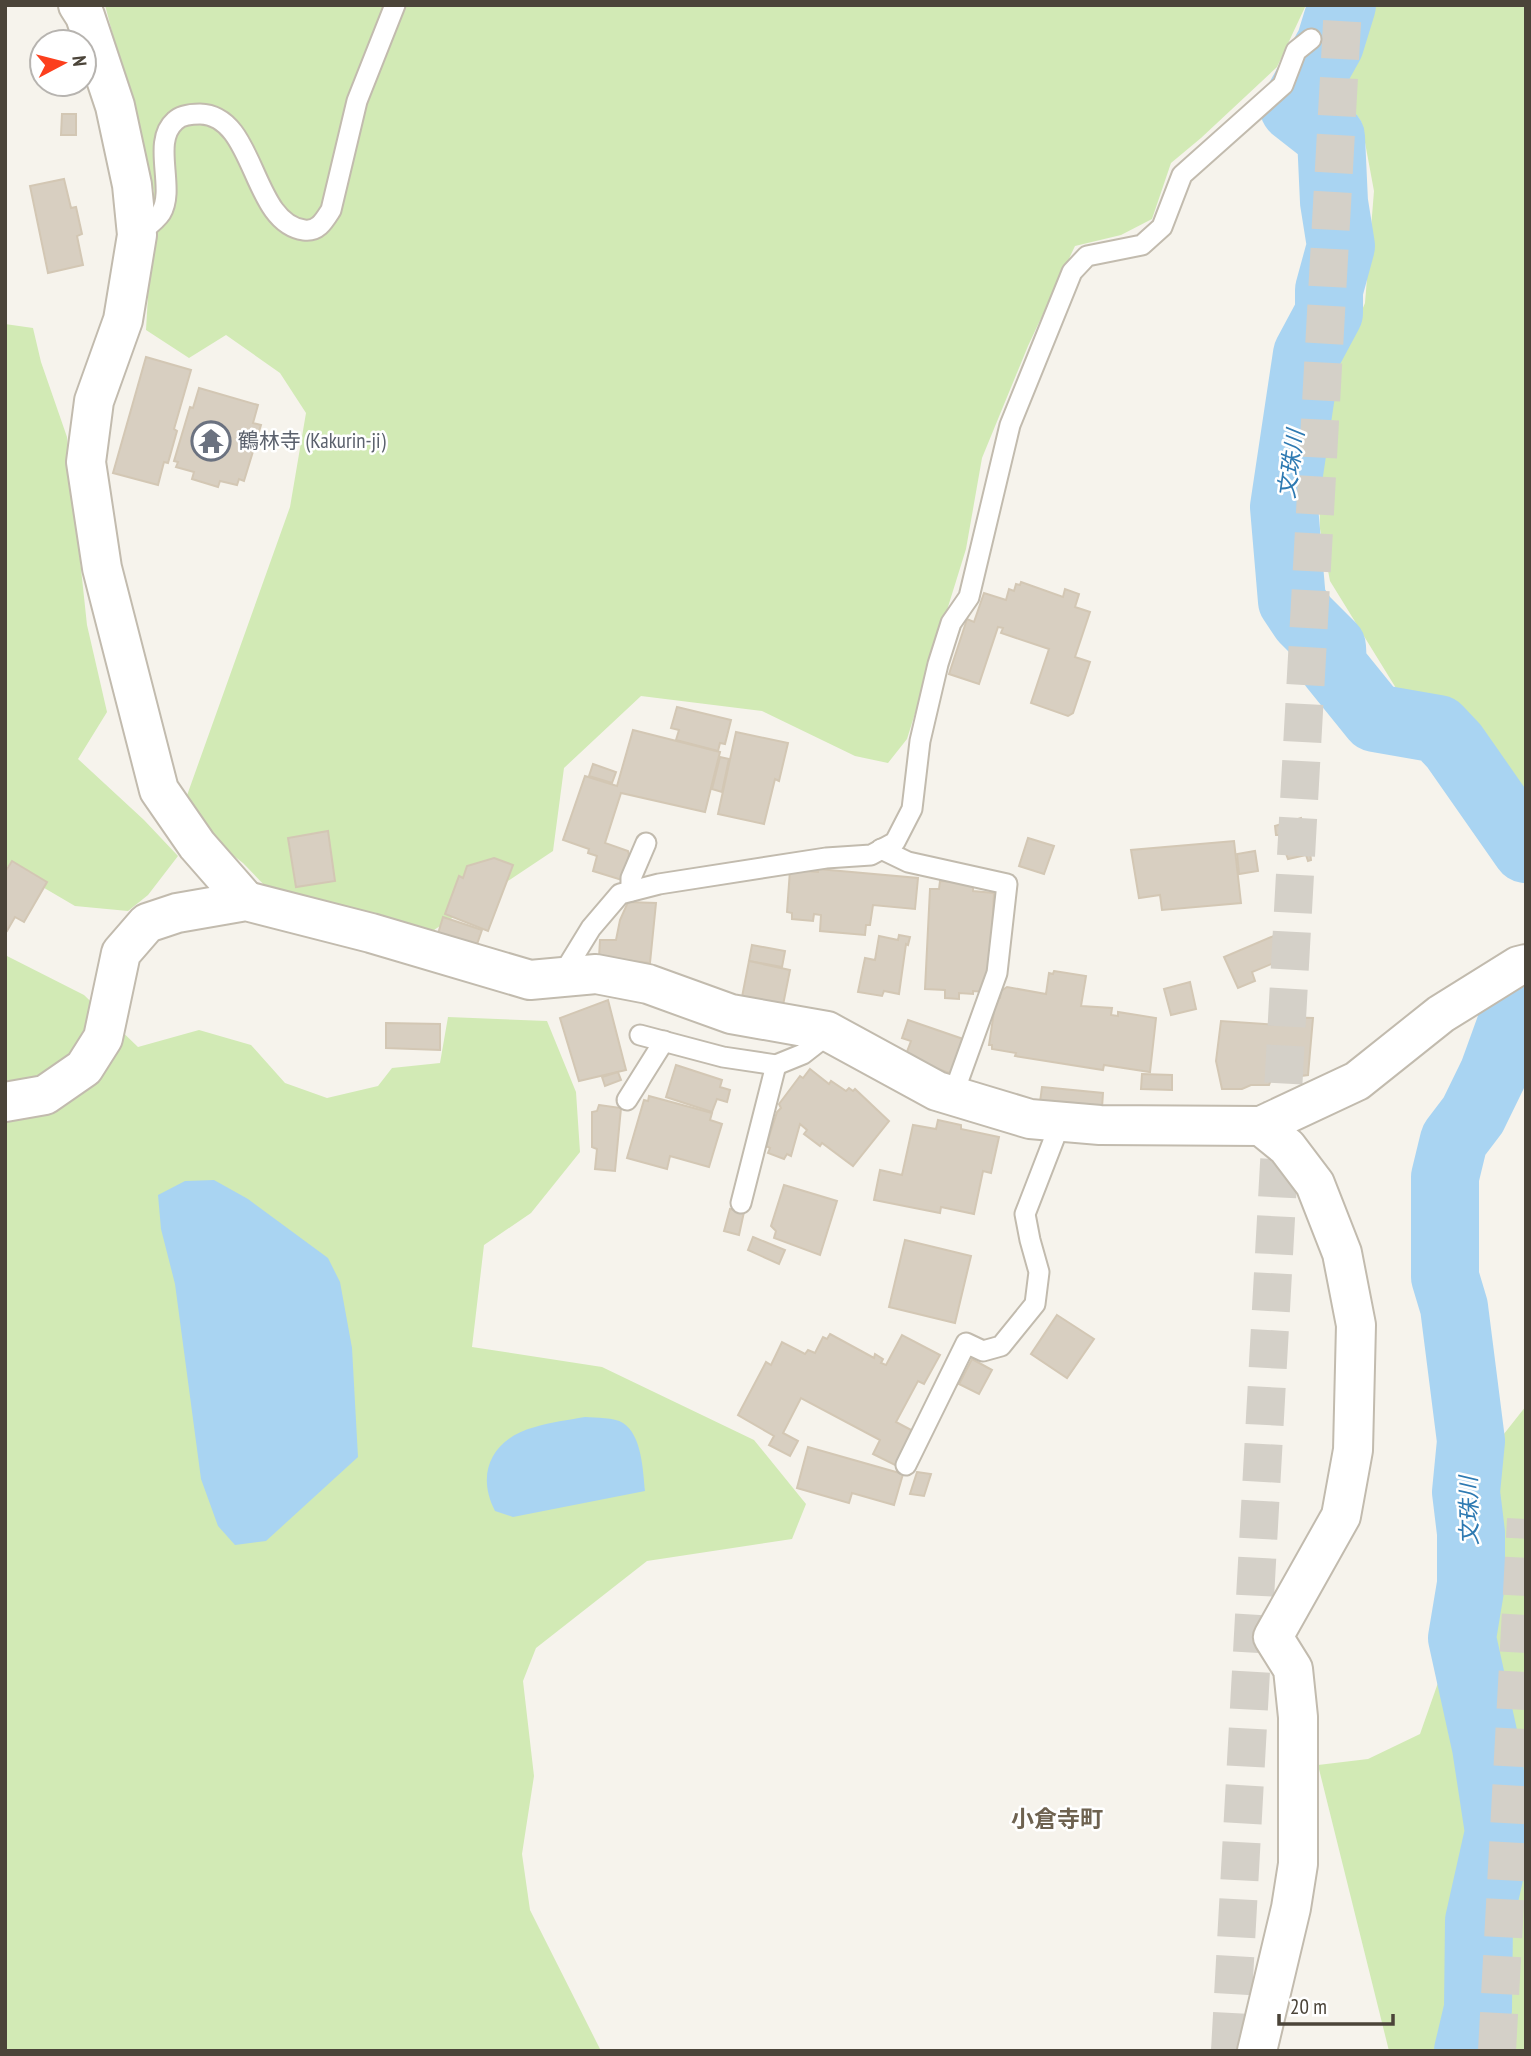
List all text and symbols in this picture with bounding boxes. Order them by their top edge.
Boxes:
north arrow [28,28,98,98]
text: N [67,54,92,67]
temple icon: 鶴林寺 (Kakurin-ji) [190,420,232,462]
water label: 文珠川 [1271,425,1310,500]
place label: 鶴林寺 (Kakurin-ji) [238,427,386,454]
water label: 文珠川 [1453,1473,1484,1546]
district label: 小倉寺町 [1011,1804,1103,1833]
scale bar [1279,1982,1393,2026]
text: 20 m [1290,1993,1327,2020]

